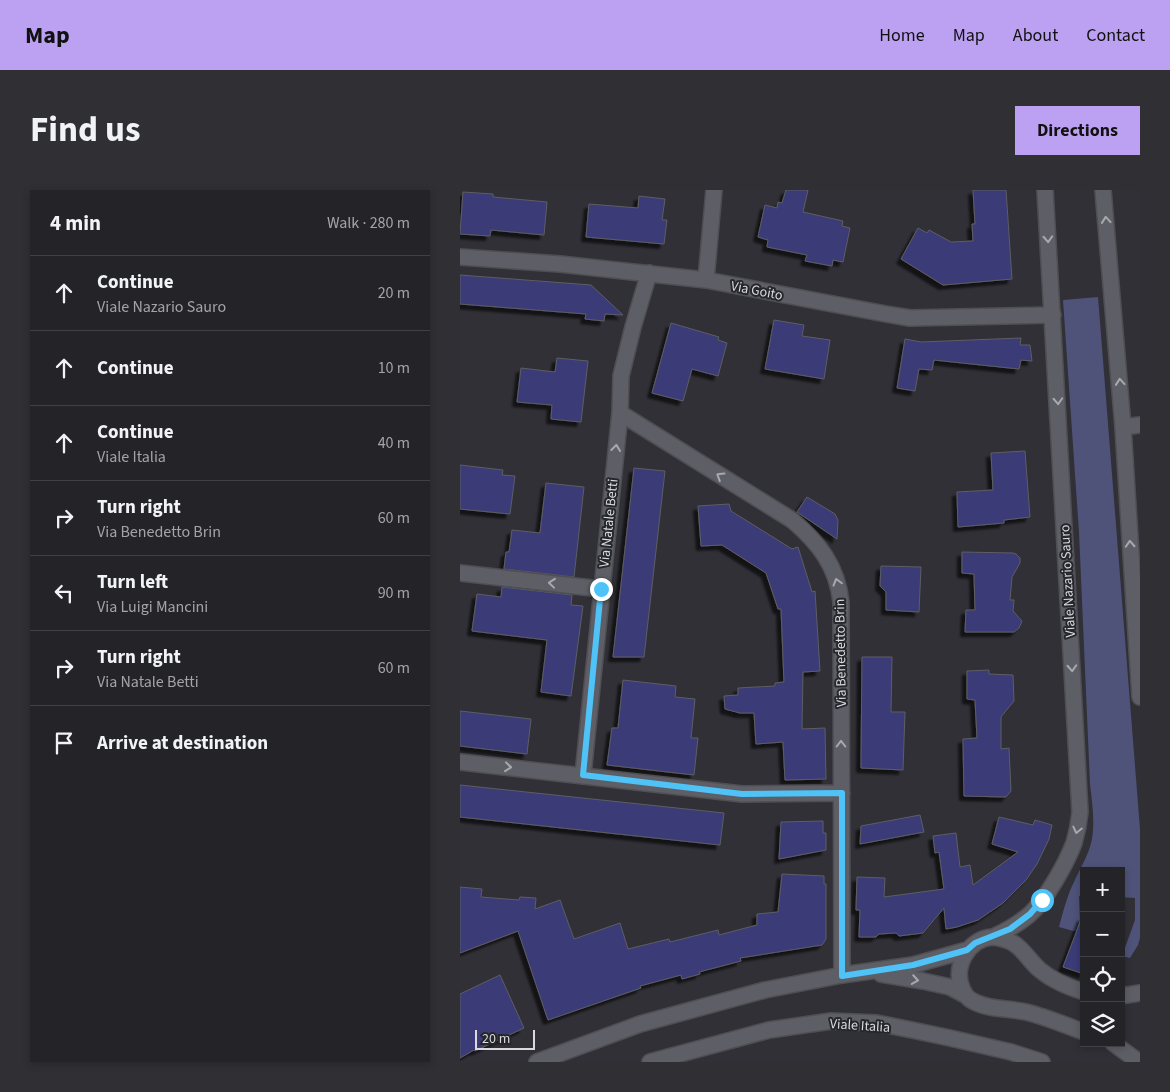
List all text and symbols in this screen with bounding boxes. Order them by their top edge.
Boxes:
text: Map [25,18,70,53]
text: Home [879,23,925,48]
text: Map [953,23,985,48]
text: About [1013,23,1058,48]
text: Contact [1086,23,1145,48]
text: Find us [30,105,140,155]
button: Directions [1015,106,1140,155]
text: 4 min [50,208,101,238]
text: Walk · 280 m [327,212,410,234]
one-way arrow [1100,216,1111,224]
one-way arrow [1043,235,1054,243]
text: Continue [97,269,174,296]
street label: Via Goito [729,276,784,306]
icon: ahead [50,279,78,307]
text: 20 m [378,282,410,304]
text: Viale Nazario Sauro [97,296,226,318]
icon: ahead [50,354,78,382]
text: Continue [97,355,174,382]
text: 10 m [378,357,410,379]
one-way arrow [1114,378,1125,386]
one-way arrow [1052,397,1063,405]
text: Continue [97,419,174,446]
icon: ahead [50,429,78,457]
text: 40 m [378,432,410,454]
one-way arrow [610,444,621,452]
text: Viale Italia [97,446,166,468]
one-way arrow [717,472,726,482]
street label: Via Natale Betti [594,478,624,568]
text: Turn right [97,494,181,521]
icon: right [50,504,78,532]
text: 60 m [378,507,410,529]
text: Via Benedetto Brin [97,521,221,543]
street label: Viale Nazario Sauro [1055,524,1081,638]
one-way arrow [1125,540,1136,548]
text: Turn left [97,569,168,596]
one-way arrow [548,578,556,589]
route end [590,578,613,601]
one-way arrow [832,578,843,587]
icon: left [50,579,78,607]
text: 90 m [378,582,410,604]
text: Via Luigi Mancini [97,596,208,618]
street label: Via Benedetto Brin [830,599,852,707]
text: Turn right [97,644,181,671]
icon: right [50,654,78,682]
text: 60 m [378,657,410,679]
one-way arrow [1066,664,1077,672]
text: Via Natale Betti [97,671,199,693]
icon: arrive [50,729,78,757]
text: Arrive at destination [97,730,268,757]
one-way arrow [836,740,846,748]
one-way arrow [505,761,513,772]
one-way arrow [1072,826,1083,835]
map controls [1080,867,1125,1047]
button: + [1080,867,1125,912]
route start [1031,889,1054,912]
button: − [1080,912,1125,957]
button: locate [1080,957,1125,1002]
one-way arrow [912,974,920,985]
button: layers [1080,1002,1125,1047]
street label: Viale Italia [829,1014,891,1038]
scale bar [475,1027,535,1050]
text: 20 m [482,1029,510,1049]

